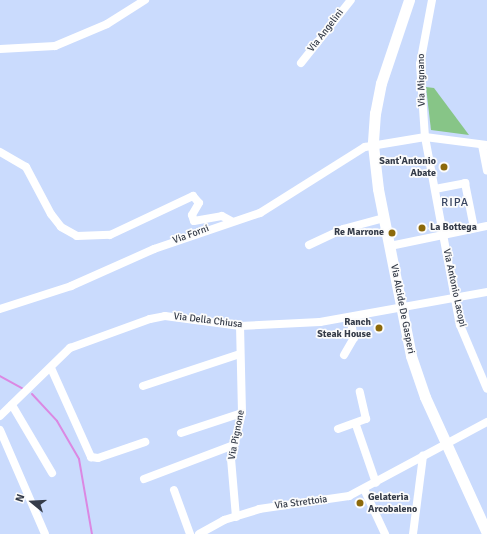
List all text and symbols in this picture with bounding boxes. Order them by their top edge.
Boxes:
street label: Via Angelini [305,7,347,55]
street label: Via Mignano [416,53,428,107]
place label: Sant'Antonio Abate [379,155,436,178]
marker: Sant'Antonio Abate [439,162,449,172]
district label: RIPA [441,196,469,210]
place label: La Bottega [430,222,477,234]
street label: Via Forni [171,223,211,247]
marker: La Bottega [417,223,427,233]
place label: Re Marrone [334,227,384,239]
marker: Re Marrone [387,228,397,238]
street label: Via Antonio Lacopi [440,248,468,328]
street label: Via Alcide De Gasperi [387,263,417,355]
street label: Via Della Chiusa [173,311,243,331]
place label: Ranch Steak House [317,316,371,340]
marker: Ranch Steak House [374,323,384,333]
street label: Via Pignone [226,409,248,461]
north arrow [12,482,52,522]
place label: Gelateria Arcobaleno [368,491,417,514]
text: N [13,492,27,504]
street label: Via Strettoia [274,494,328,512]
marker: Gelateria Arcobaleno [355,498,365,508]

